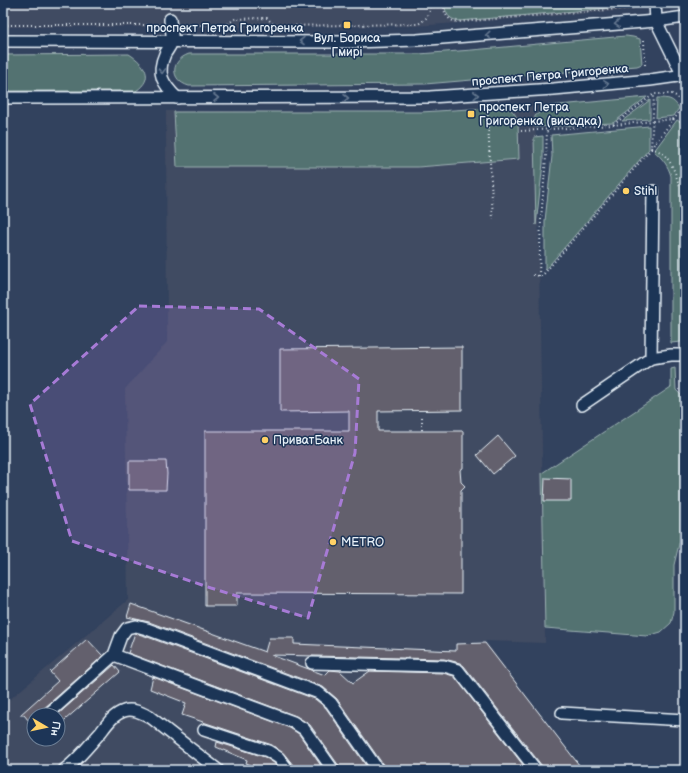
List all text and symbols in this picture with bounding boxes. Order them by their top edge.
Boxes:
one-way arrow [614,19,620,28]
marker: Вул. Бориса Гмирі [342,20,352,30]
street label: проспект Петра Григоренка [146,21,304,36]
one-way arrow [485,30,491,39]
place label: Вул. Бориса Гмирі [314,31,380,60]
one-way arrow [299,37,305,45]
street label: проспект Петра Григоренка [471,61,629,90]
one-way arrow [158,68,166,74]
one-way arrow [603,80,609,89]
one-way arrow [473,90,479,99]
one-way arrow [213,94,219,102]
one-way arrow [343,94,349,102]
place label: проспект Петра Григоренка (висадка) [479,100,602,129]
marker: проспект Петра Григоренка (висадка) [466,109,476,119]
place label: Stihl [634,184,657,199]
marker: Stihl [621,186,631,196]
place label: ПриватБанк [273,433,344,448]
marker: ПриватБанк [260,435,270,445]
place label: METRO [341,535,384,550]
marker: METRO [328,537,338,547]
north arrow [26,707,66,747]
text: Пн [48,720,63,737]

